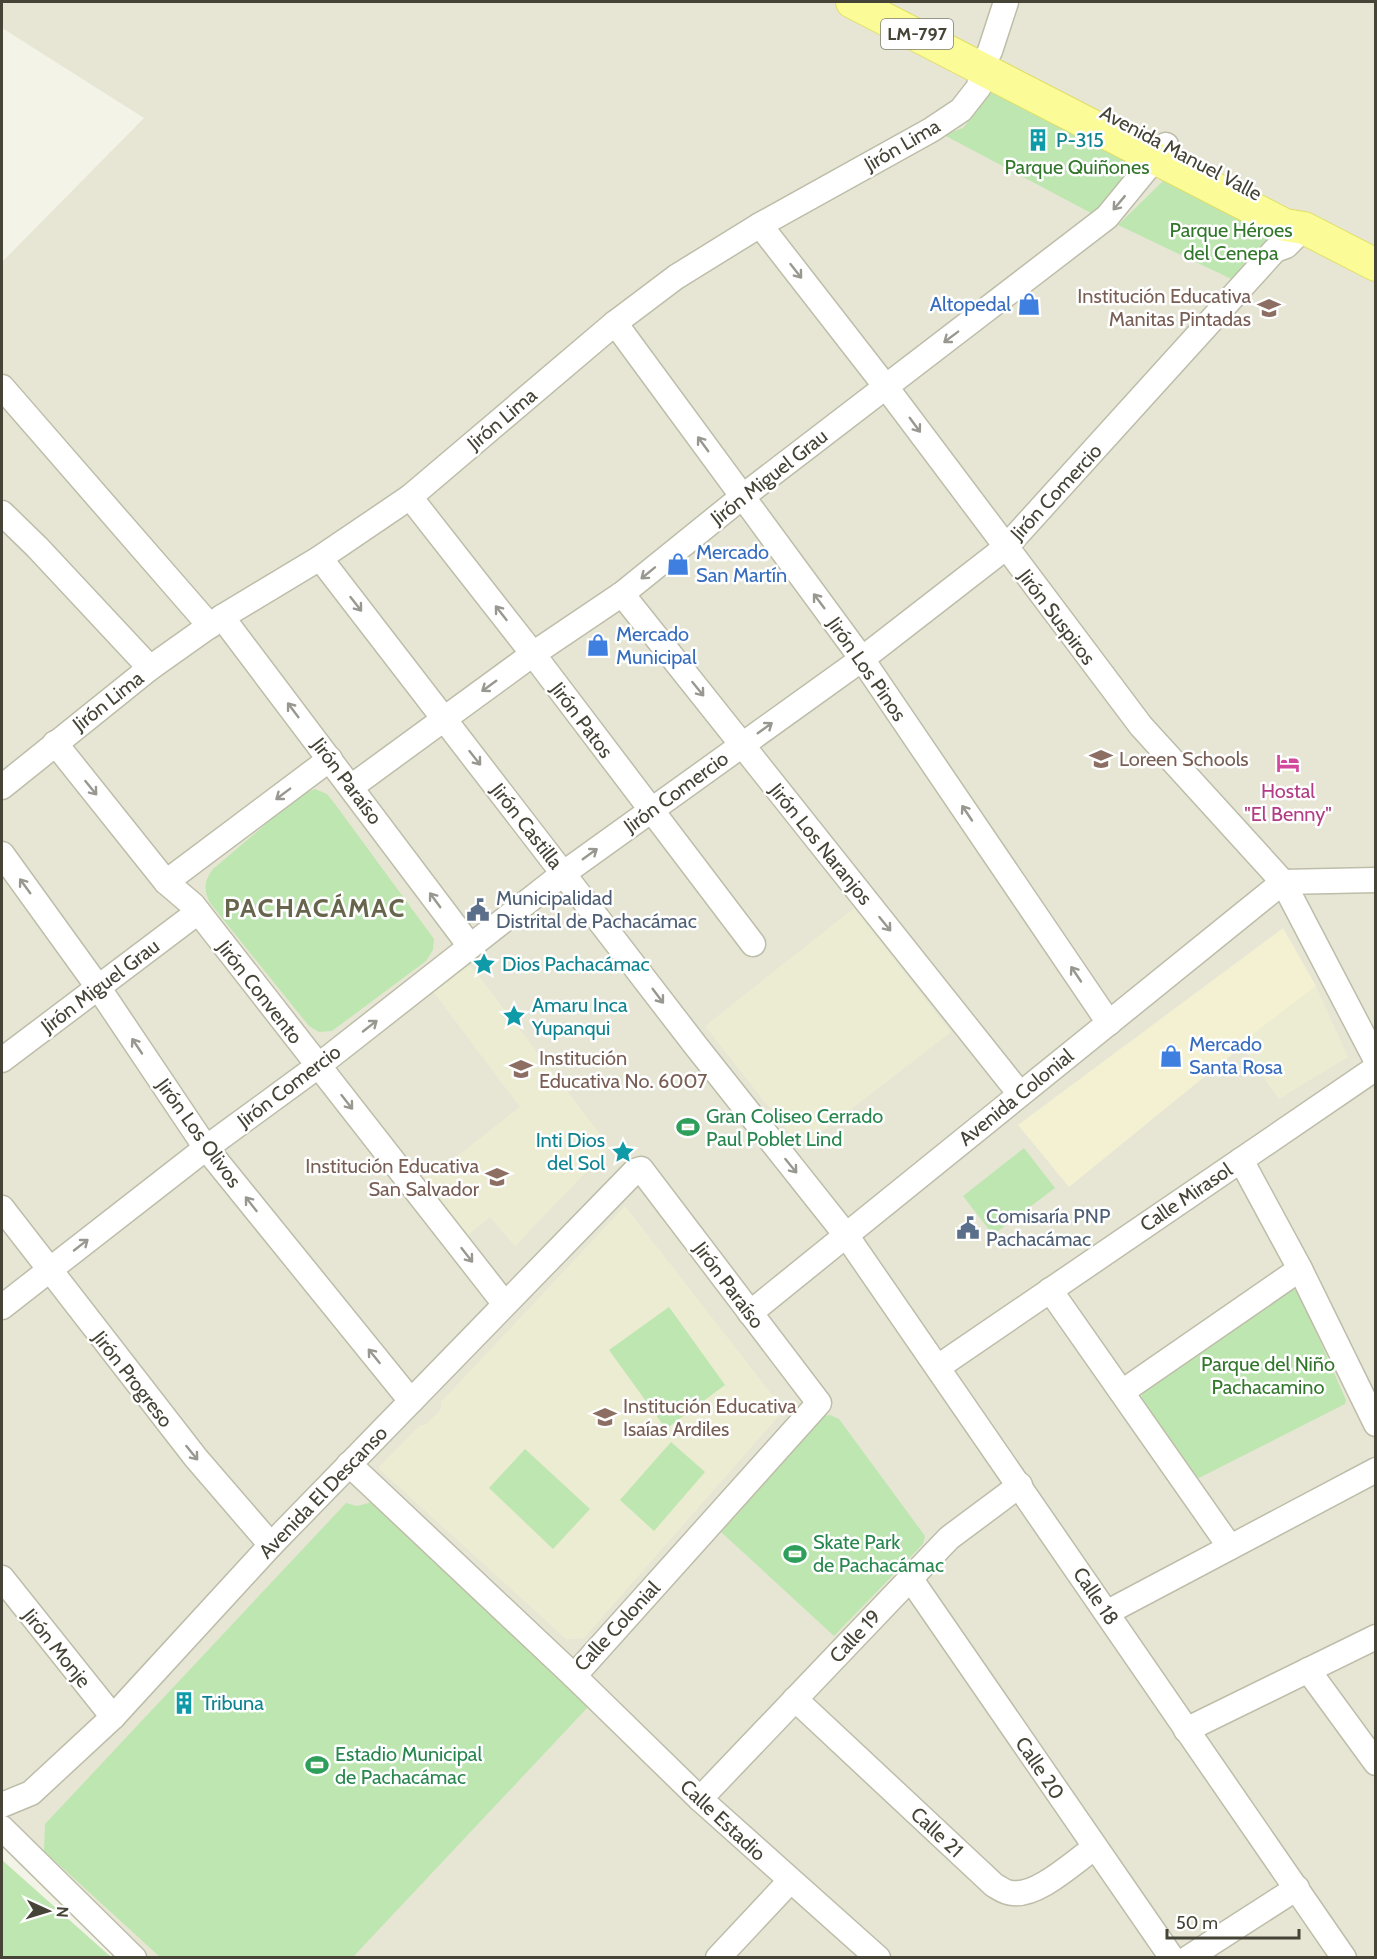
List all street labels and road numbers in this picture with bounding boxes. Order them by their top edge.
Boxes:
road number: LM-797 [881,19,953,49]
street label: Avenida Manuel Valle [1096,100,1266,206]
street label: Jirón Lima [859,114,944,177]
street label: Jirón Lima [462,383,542,456]
street label: Jirón Miguel Grau [705,424,832,531]
street label: Jirón Comercio [1005,439,1107,546]
street label: Jirón Suspiros [1013,564,1101,669]
street label: Jirón Los Pinos [822,612,912,726]
street label: Jirón Lima [67,666,149,737]
street label: Jirón Patos [545,677,618,763]
street label: Jirón Paraíso [306,732,387,829]
street label: Jirón Comercio [618,746,733,838]
street label: Jirón Castilla [485,778,568,874]
street label: Jirón Los Naranjos [764,778,877,910]
street label: Jirón Miguel Grau [35,934,164,1039]
street label: Jirón Convento [212,935,308,1048]
street label: Jirón Comercio [232,1039,345,1133]
street label: Avenida Colonial [954,1043,1078,1151]
street label: Jirón Los Olivos [151,1073,247,1192]
street label: Calle Mirasol [1135,1157,1237,1237]
street label: Jirón Paraíso [688,1236,769,1333]
street label: Jirón Progreso [87,1325,178,1432]
street label: Avenida El Descanso [254,1421,392,1563]
street label: Calle 18 [1068,1562,1124,1630]
street label: Calle Colonial [569,1576,665,1676]
street label: Jirón Monje [17,1603,96,1692]
street label: Calle 19 [824,1604,886,1668]
street label: Calle 20 [1010,1732,1070,1804]
street label: Calle Estadio [675,1774,771,1866]
street label: Calle 21 [906,1802,968,1862]

